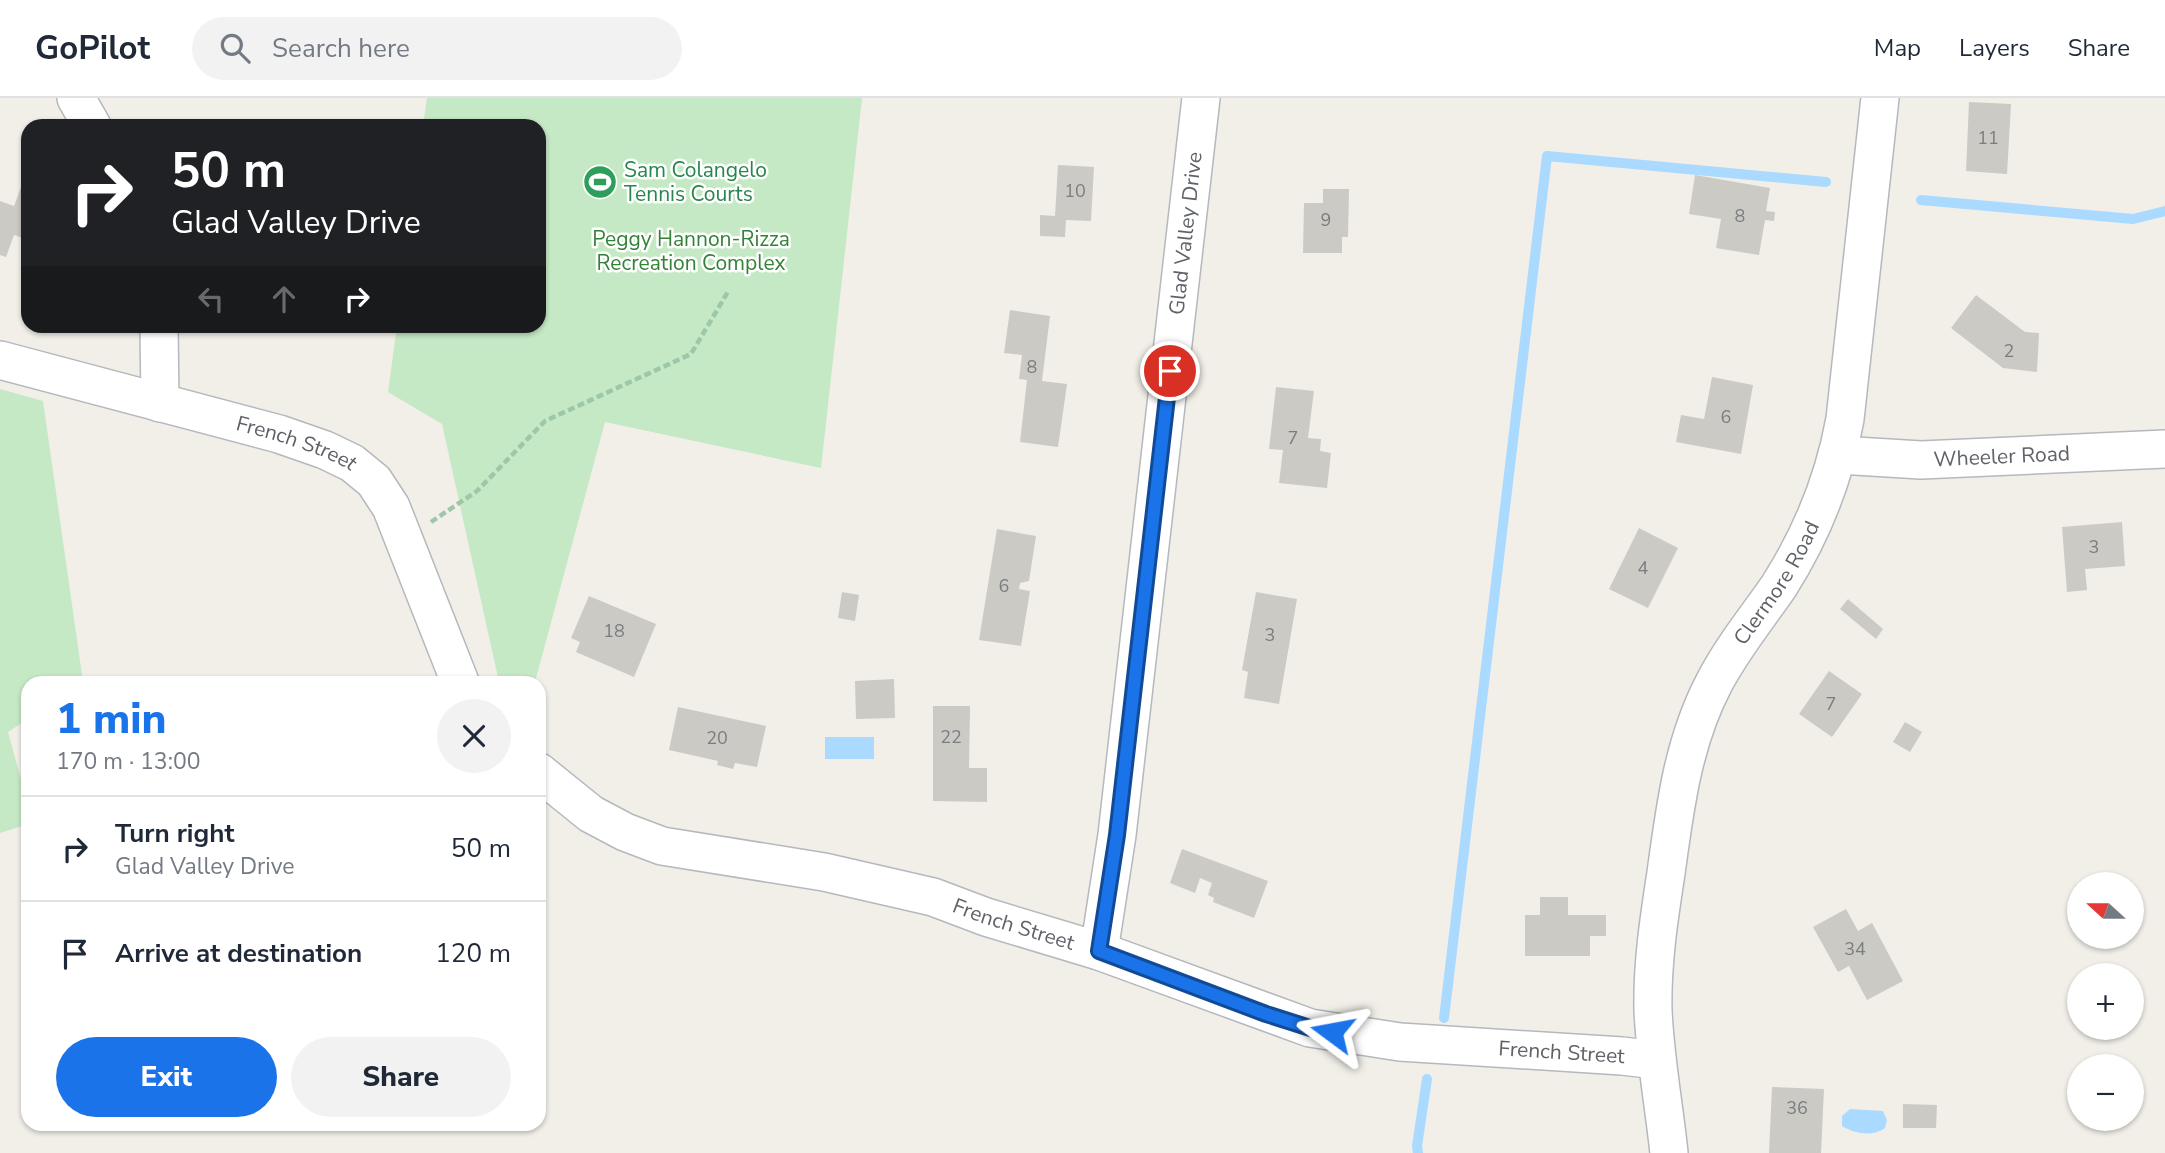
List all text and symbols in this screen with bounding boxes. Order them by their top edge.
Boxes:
search box [192,17,682,80]
text: GoPilot [35,26,150,71]
icon: search [216,29,254,67]
text: Search here [272,31,410,66]
text: Map [1874,32,1921,64]
text: Layers [1959,32,2030,64]
text: Share [2068,32,2130,64]
house number: 11 [1977,126,1999,150]
text: 50 m [171,137,286,204]
icon: right [56,147,147,238]
street label: Glad Valley Drive [1162,150,1209,316]
place label: Sam Colangelo Tennis Courts [624,156,767,208]
sports icon: Sam Colangelo Tennis Courts [581,163,619,201]
house number: 10 [1064,179,1086,203]
text: Glad Valley Drive [171,201,421,244]
house number: 8 [1735,204,1745,228]
house number: 9 [1321,208,1331,232]
park label: Peggy Hannon-Rizza Recreation Complex [592,225,790,277]
icon: left [192,280,230,318]
icon: ahead [265,280,303,318]
icon: right [338,280,376,318]
house number: 2 [2004,339,2014,363]
pin [1140,341,1200,401]
icon: arrive [1151,352,1189,390]
house number: 8 [1027,355,1037,379]
house number: 6 [1721,405,1731,429]
street label: French Street [233,409,364,477]
house number: 7 [1288,426,1298,450]
street label: Wheeler Road [1933,439,2071,473]
street label: Clermore Road [1727,517,1826,650]
house number: 3 [2089,535,2099,559]
house number: 4 [1638,556,1649,580]
house number: 6 [999,574,1009,598]
house number: 18 [603,619,625,643]
house number: 3 [1265,623,1275,647]
text: 1 min [56,691,166,748]
house number: 7 [1826,692,1836,716]
button: close [437,699,511,773]
house number: 22 [940,725,962,749]
house number: 20 [706,726,728,750]
text: 170 m · 13:00 [56,746,201,777]
text: Turn right [115,816,234,851]
icon: right [56,830,94,868]
text: 50 m [451,831,511,866]
text: Glad Valley Drive [115,851,295,882]
north arrow [2067,872,2144,948]
map controls [2067,872,2144,1131]
street label: French Street [949,892,1078,957]
icon: arrive [56,935,94,973]
text: Arrive at destination [115,936,362,971]
text: 120 m [435,936,511,971]
house number: 34 [1844,937,1866,961]
button: + [2067,963,2144,1040]
position arrow [1295,995,1369,1069]
street label: French Street [1498,1034,1626,1070]
button: Exit [56,1037,277,1117]
button: Share [291,1037,511,1117]
button: − [2067,1054,2144,1131]
house number: 36 [1786,1096,1808,1120]

